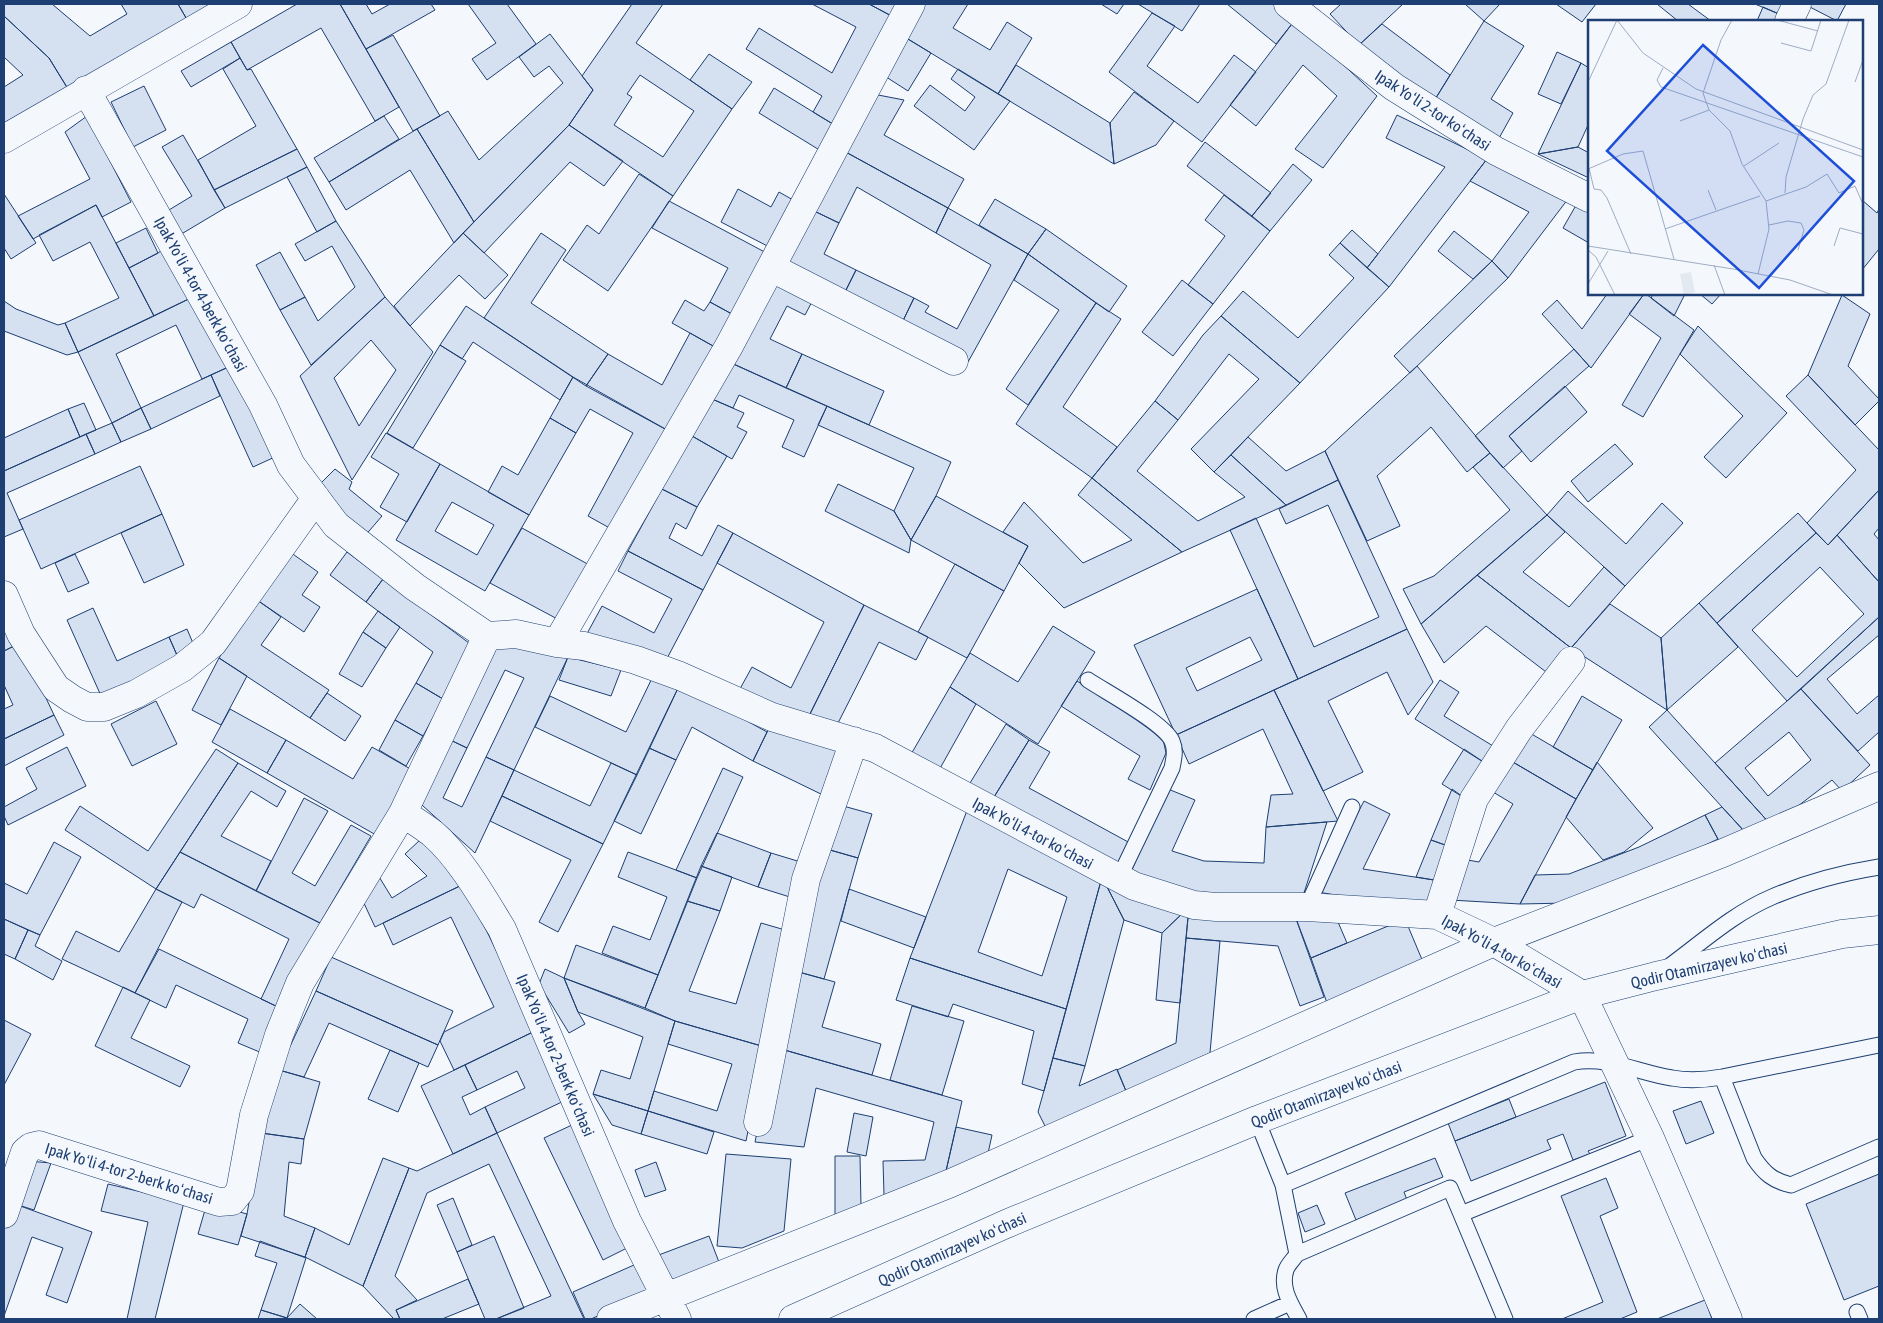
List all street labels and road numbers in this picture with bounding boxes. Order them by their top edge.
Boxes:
street label: Ipak Yoʻli 2-tor koʻchasi [1371,66,1494,155]
street label: Ipak Yoʻli 4-tor 4-berk koʻchasi [150,213,251,375]
street label: Ipak Yoʻli 4-tor koʻchasi [969,794,1097,873]
street label: Ipak Yoʻli 4-tor koʻchasi [1438,911,1565,992]
street label: Qodir Otamirzayev koʻchasi [1629,938,1789,993]
street label: Ipak Yoʻli 4-tor 2-berk koʻchasi [513,971,598,1139]
street label: Qodir Otamirzayev koʻchasi [1248,1057,1404,1132]
street label: Ipak Yoʻli 4-tor 2-berk koʻchasi [43,1139,215,1208]
street label: Qodir Otamirzayev koʻchasi [875,1208,1029,1291]

